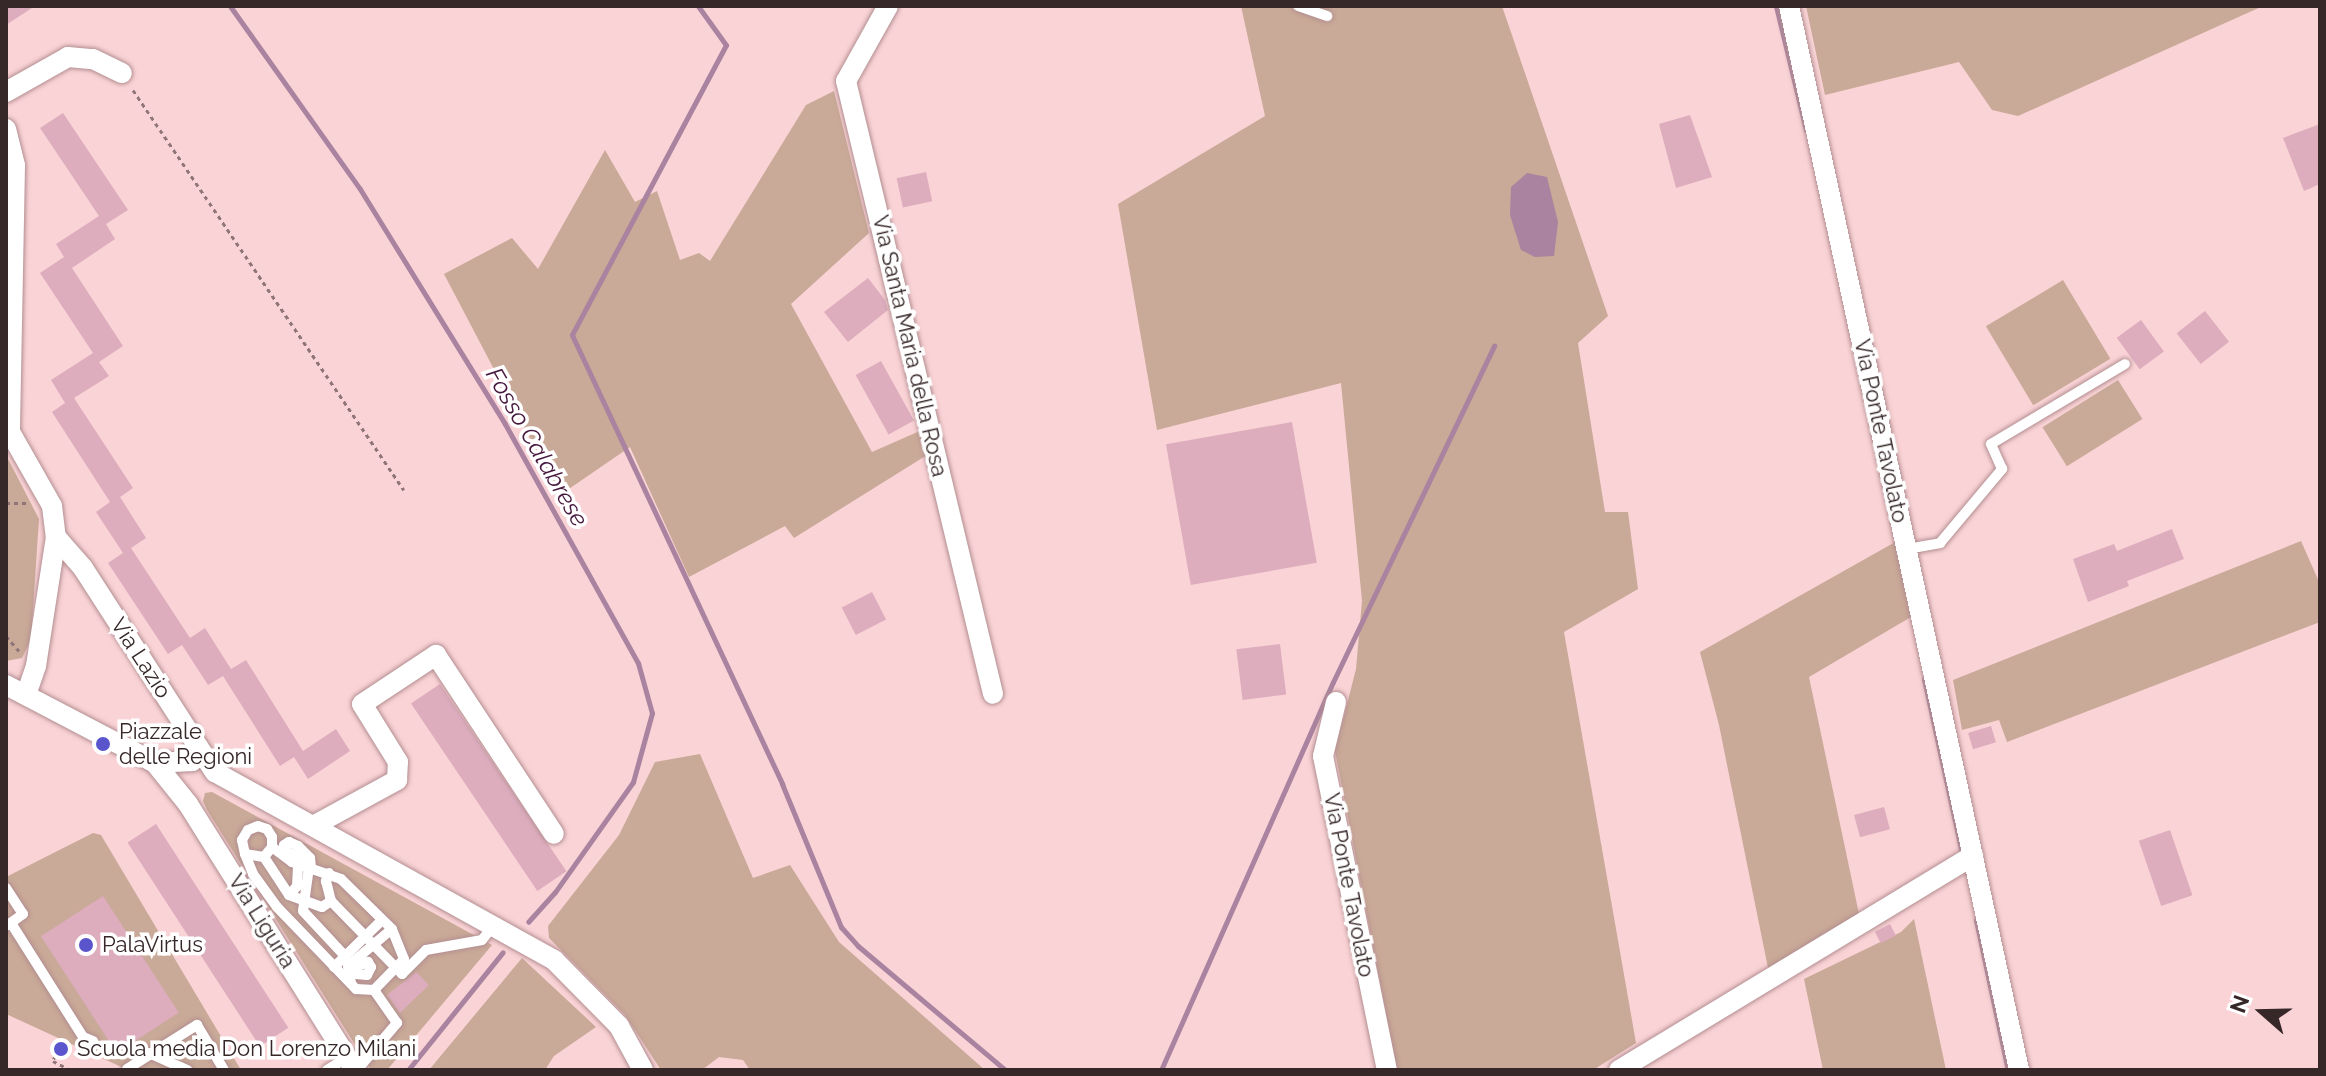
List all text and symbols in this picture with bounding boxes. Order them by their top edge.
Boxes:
street label: Via Santa Maria della Rosa [867,213,953,479]
street label: Via Ponte Tavolato [1849,336,1913,526]
water label: Fosso Calabrese [480,362,594,532]
street label: Via Lazio [105,613,177,703]
place label: Piazzale delle Regioni [119,718,252,770]
marker: Piazzale delle Regioni [94,735,112,753]
street label: Via Ponte Tavolato [1318,790,1380,980]
street label: Via Liguria [223,869,301,973]
place label: PalaVirtus [102,932,203,958]
marker: PalaVirtus [77,936,95,954]
north arrow [2222,972,2302,1052]
text: N [2224,991,2255,1016]
place label: Scuola media Don Lorenzo Milani [77,1036,416,1062]
marker: Scuola media Don Lorenzo Milani [52,1040,70,1058]

